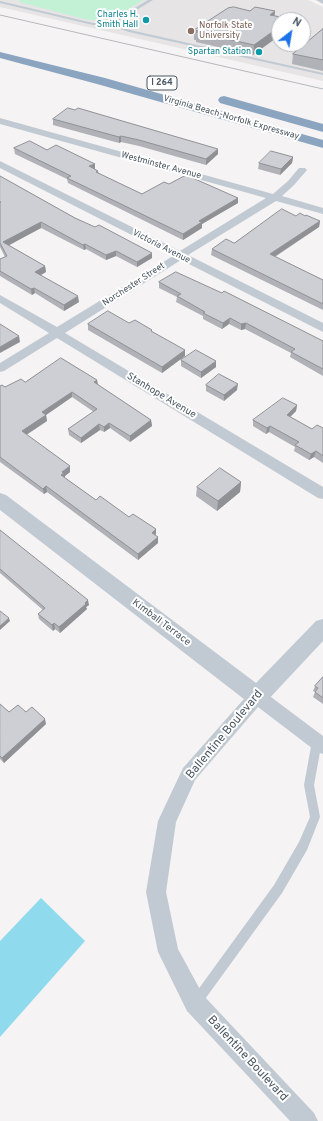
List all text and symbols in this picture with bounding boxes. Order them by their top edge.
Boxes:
place label: Charles H. Smith Hall [97,10,138,31]
north arrow [271,12,311,52]
marker: Charles H. Smith Hall [141,15,151,25]
text: N [290,15,304,31]
place label: Norfolk State University [199,21,252,42]
marker: Norfolk State University [186,26,196,36]
place label: Spartan Station [188,47,251,57]
marker: Spartan Station [254,47,264,57]
road number: I 264 [147,76,177,90]
street label: Virginia Beach-Norfolk Expressway [162,93,300,143]
street label: Westminster Avenue [120,150,202,182]
street label: Victoria Avenue [130,228,192,266]
street label: Norchester Street [101,261,167,309]
street label: Stanhope Avenue [124,371,198,421]
street label: Kimball Terrace [129,597,193,649]
street label: Ballentine Boulevard [184,688,266,782]
street label: Ballentine Boulevard [204,1013,290,1105]

